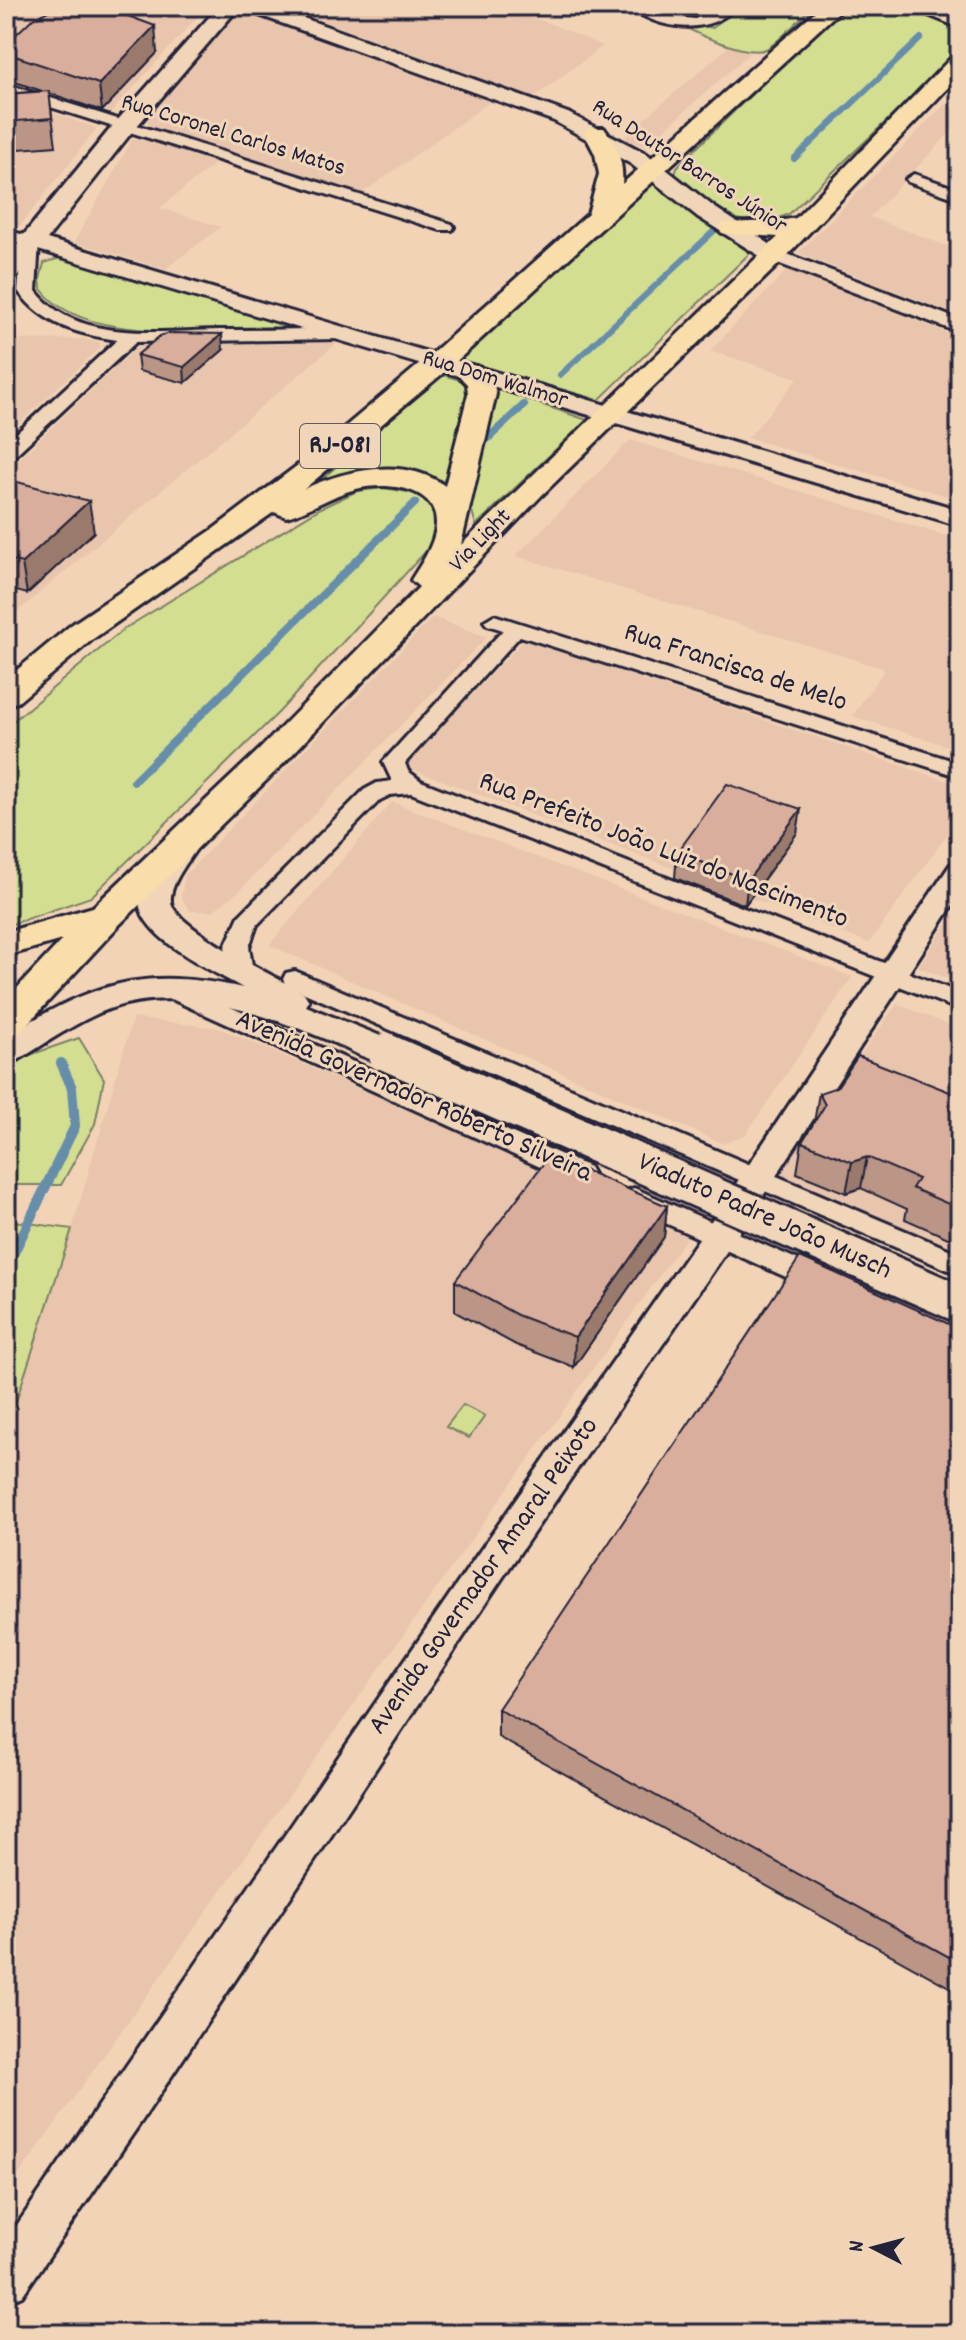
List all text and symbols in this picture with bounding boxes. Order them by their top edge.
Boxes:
street label: Rua Coronel Carlos Matos [117,86,349,186]
street label: Rua Doutor Barros Júnior [585,91,794,243]
street label: Rua Dom Walmor [418,342,572,418]
road number: RJ-081 [300,424,380,468]
street label: Via Light [442,501,520,581]
street label: Rua Francisca de Melo [618,614,852,724]
street label: Rua Prefeito João Luiz do Nascimento [472,763,854,941]
street label: Avenida Governador Roberto Silveira [228,1001,598,1195]
street label: Viaduto Padre João Musch [631,1144,897,1292]
street label: Avenida Governador Amaral Peixoto [360,1410,610,1744]
north arrow [834,2208,914,2288]
text: N [842,2239,874,2253]

